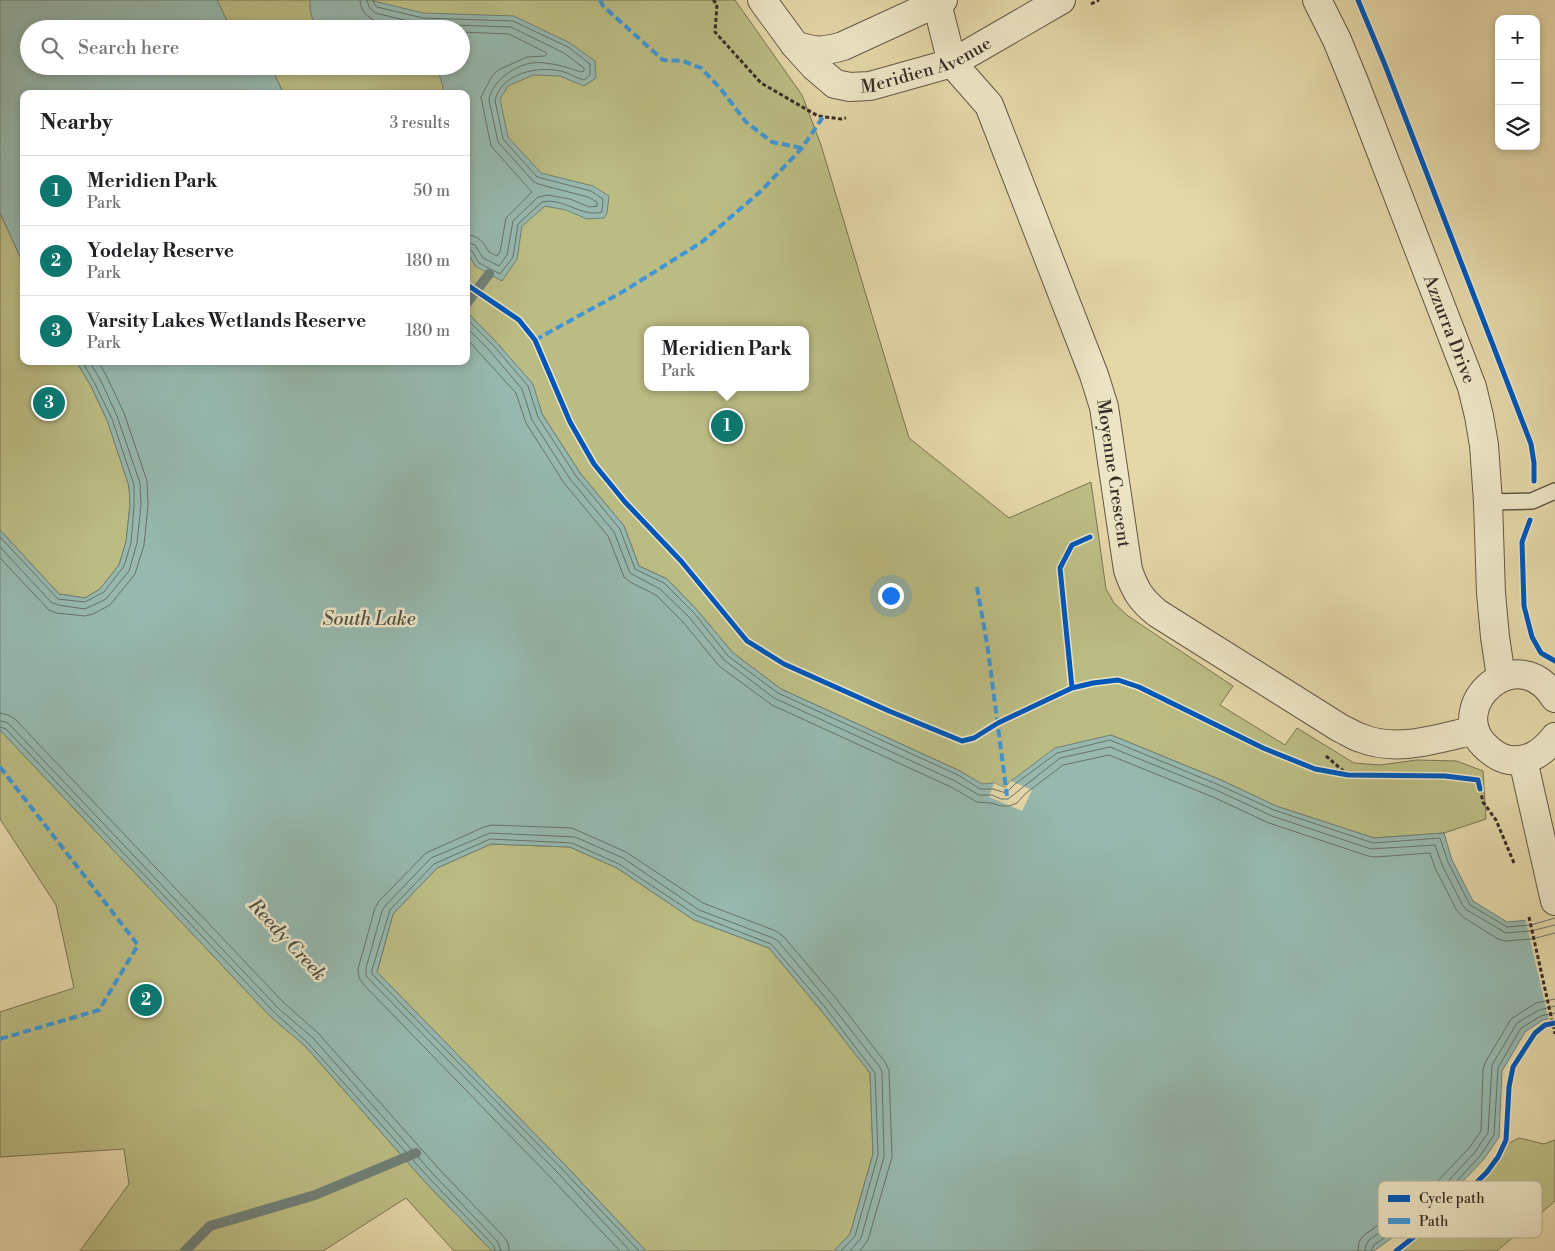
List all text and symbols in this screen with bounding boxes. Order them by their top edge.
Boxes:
map controls [1495,15,1540,150]
button: + [1495,15,1540,60]
search box [20,20,470,75]
street label: Meridien Avenue [860,32,996,98]
icon: search [38,34,66,62]
text: Search here [78,36,179,60]
button: − [1495,60,1540,105]
button: layers [1495,105,1540,150]
text: Nearby [40,110,113,136]
text: 3 results [389,113,450,133]
text: Meridien Park [87,169,217,193]
text: 1 [52,181,60,201]
text: 50 m [413,181,450,201]
text: Park [87,193,120,213]
text: Yodelay Reserve [87,239,234,263]
text: 2 [51,251,61,271]
text: 180 m [406,251,450,271]
text: Park [87,263,120,283]
street label: Azzurra Drive [1417,271,1481,387]
text: Varsity Lakes Wetlands Reserve [87,309,366,333]
text: 3 [51,321,61,341]
text: 180 m [406,321,450,341]
popup [644,326,809,391]
text: Park [87,333,120,353]
text: Meridien Park [661,337,792,361]
text: Park [661,361,695,381]
pin: 3 [33,384,65,422]
street label: Moyenne Crescent [1091,398,1136,550]
pin: 1 [711,407,743,445]
your location [878,583,904,609]
water label: South Lake [322,607,416,631]
water label: Reedy Creek [242,893,332,986]
pin: 2 [130,981,162,1019]
legend [1378,1181,1542,1238]
text: Cycle path [1419,1190,1485,1208]
text: Path [1419,1213,1449,1231]

